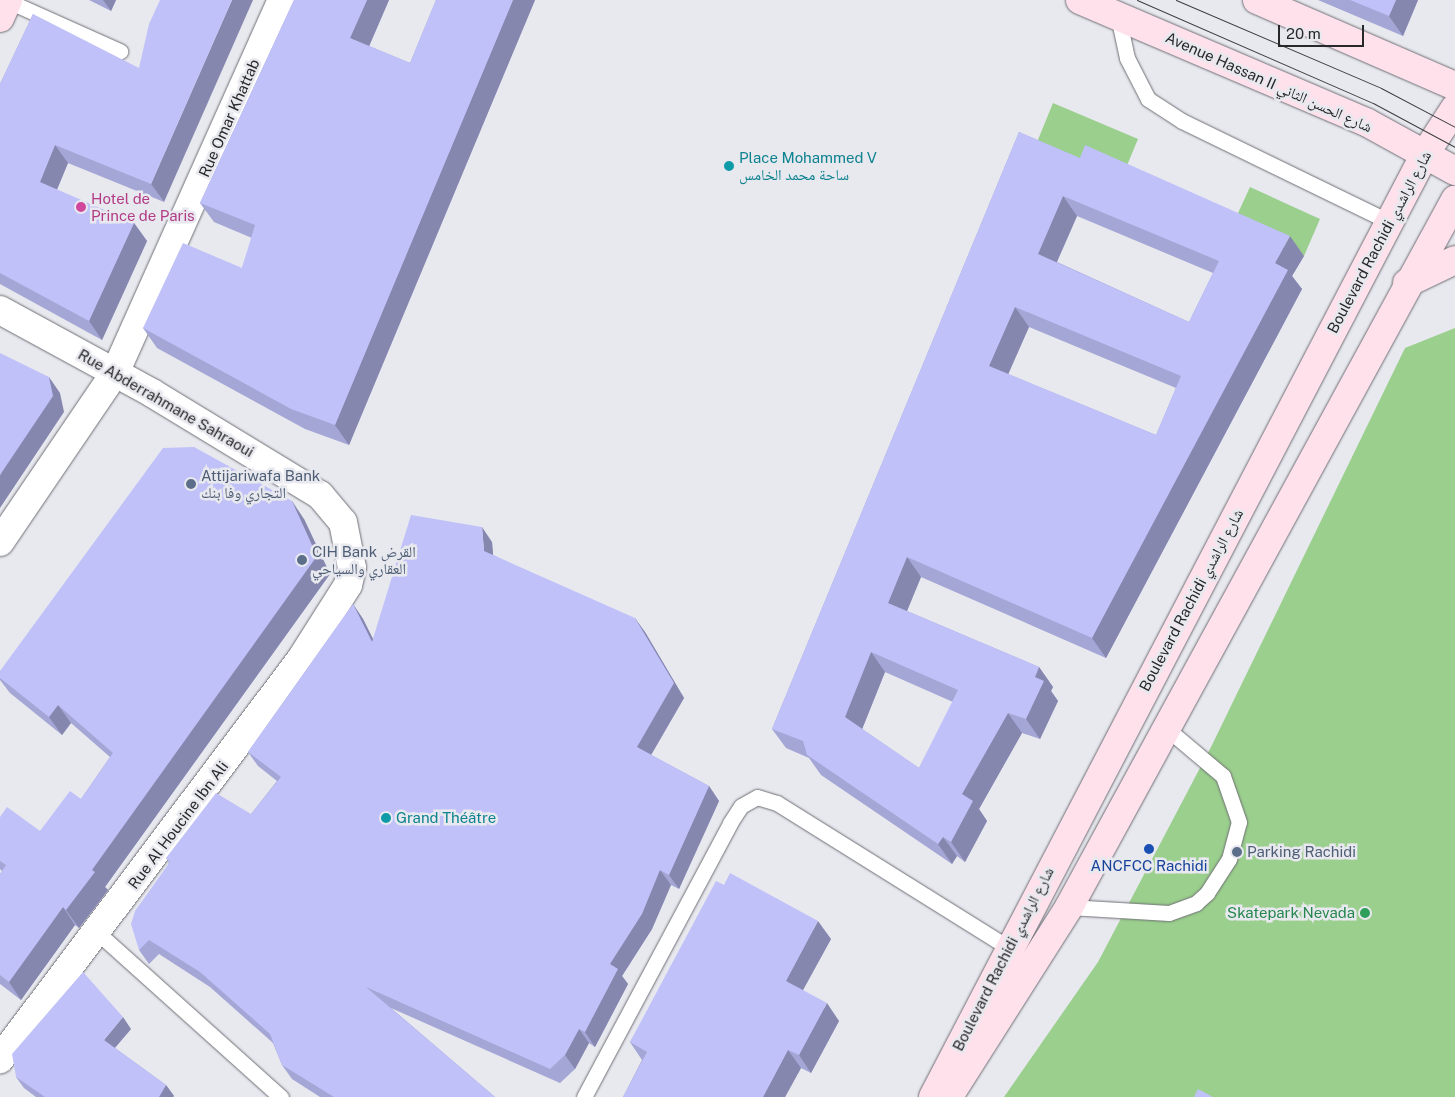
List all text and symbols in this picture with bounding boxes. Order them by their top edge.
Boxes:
scale bar [1280,15,1366,47]
text: 20 m [1286,25,1321,42]
street label: Avenue Hassan II شارع الحسن الثاني [1163,28,1375,136]
street label: Rue Omar Khattab [195,56,263,180]
place label: Place Mohammed V ساحة محمد الخامس [739,148,877,183]
street label: Boulevard Rachidi شارع الراشدي [1323,148,1435,336]
marker: Place Mohammed V ساحة محمد الخامس [723,160,735,172]
place label: Hotel de Prince de Paris [91,189,195,224]
marker: Hotel de Prince de Paris [75,201,87,213]
street label: Rue Abderrahmane Sahraoui [75,345,257,461]
place label: Attijariwafa Bank التجاري وفا بنك [201,466,320,501]
marker: Attijariwafa Bank التجاري وفا بنك [185,478,197,490]
street label: Boulevard Rachidi شارع الراشدي [1135,506,1247,694]
place label: CIH Bank القرض العقاري والسياحي [312,542,416,577]
marker: CIH Bank القرض العقاري والسياحي [296,554,308,566]
street label: Rue Al Houcine Ibn Ali [124,758,232,892]
place label: Grand Théâtre [396,809,496,827]
marker: Grand Théâtre [380,812,392,824]
marker: ANCFCC Rachidi [1143,843,1155,855]
place label: Parking Rachidi [1247,843,1356,861]
marker: Parking Rachidi [1231,846,1243,858]
place label: ANCFCC Rachidi [1091,857,1207,875]
street label: Boulevard Rachidi شارع الراشدي [949,864,1057,1054]
place label: Skatepark Nevada [1227,904,1355,922]
marker: Skatepark Nevada [1359,907,1371,919]

